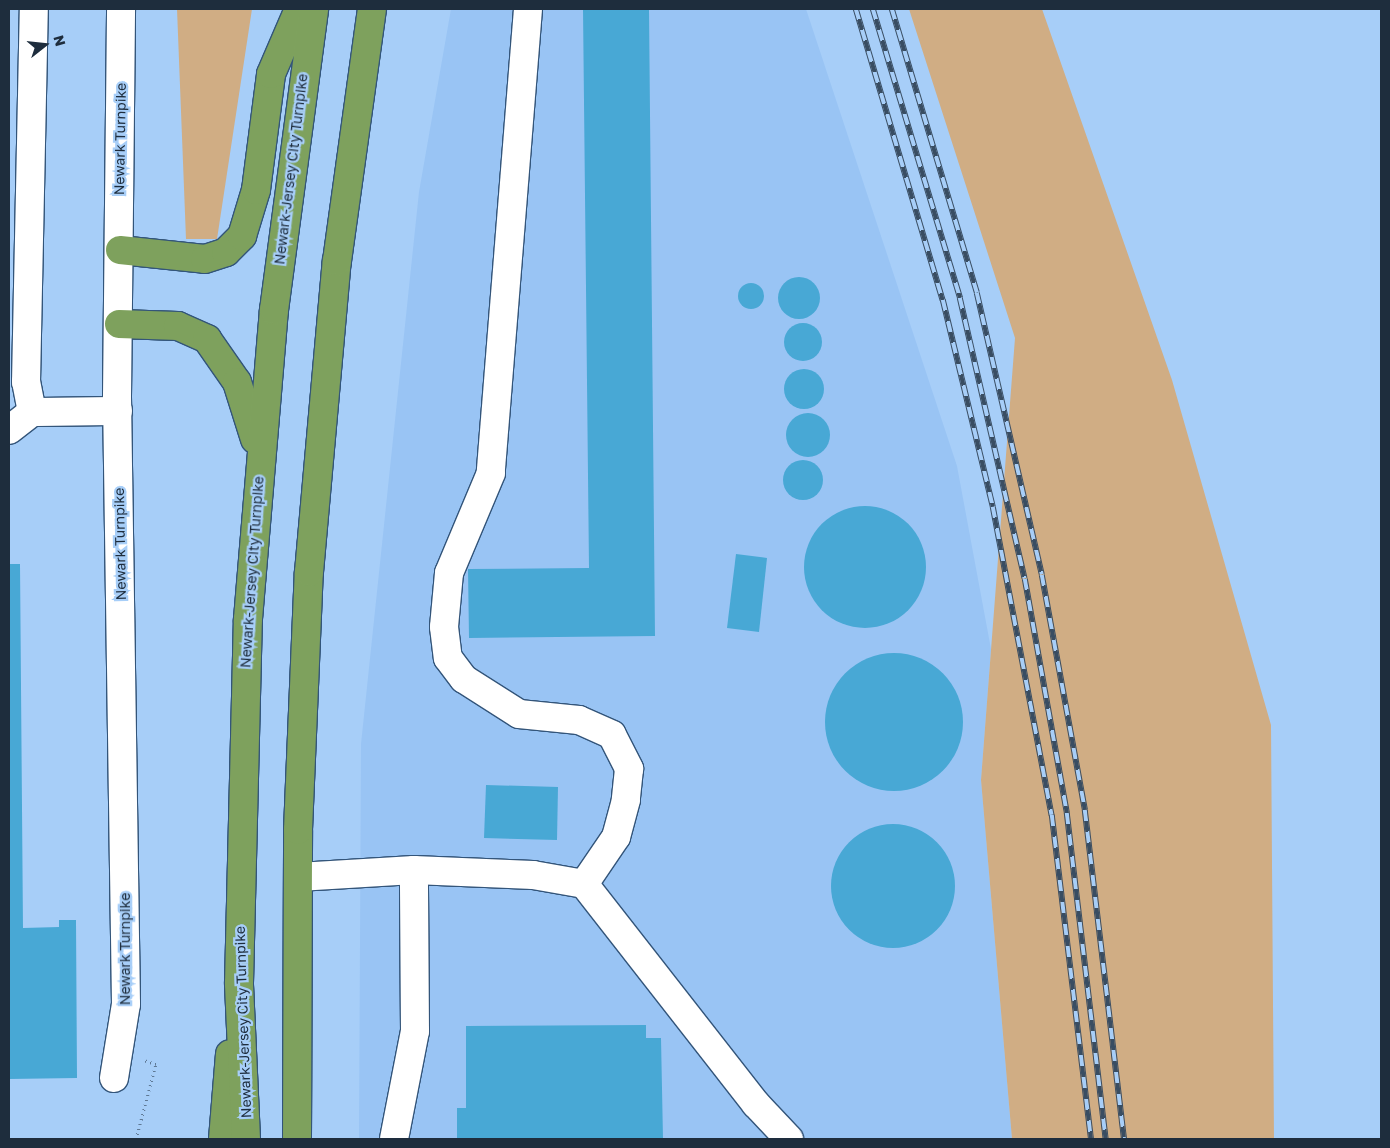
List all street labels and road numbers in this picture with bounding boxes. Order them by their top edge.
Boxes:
street label: Newark-Jersey City Turnpike [271,73,311,265]
street label: Newark Turnpike [111,83,129,195]
street label: Newark-Jersey City Turnpike [237,476,267,668]
street label: Newark Turnpike [111,488,129,600]
street label: Newark Turnpike [117,893,133,1005]
street label: Newark-Jersey City Turnpike [231,926,255,1118]

